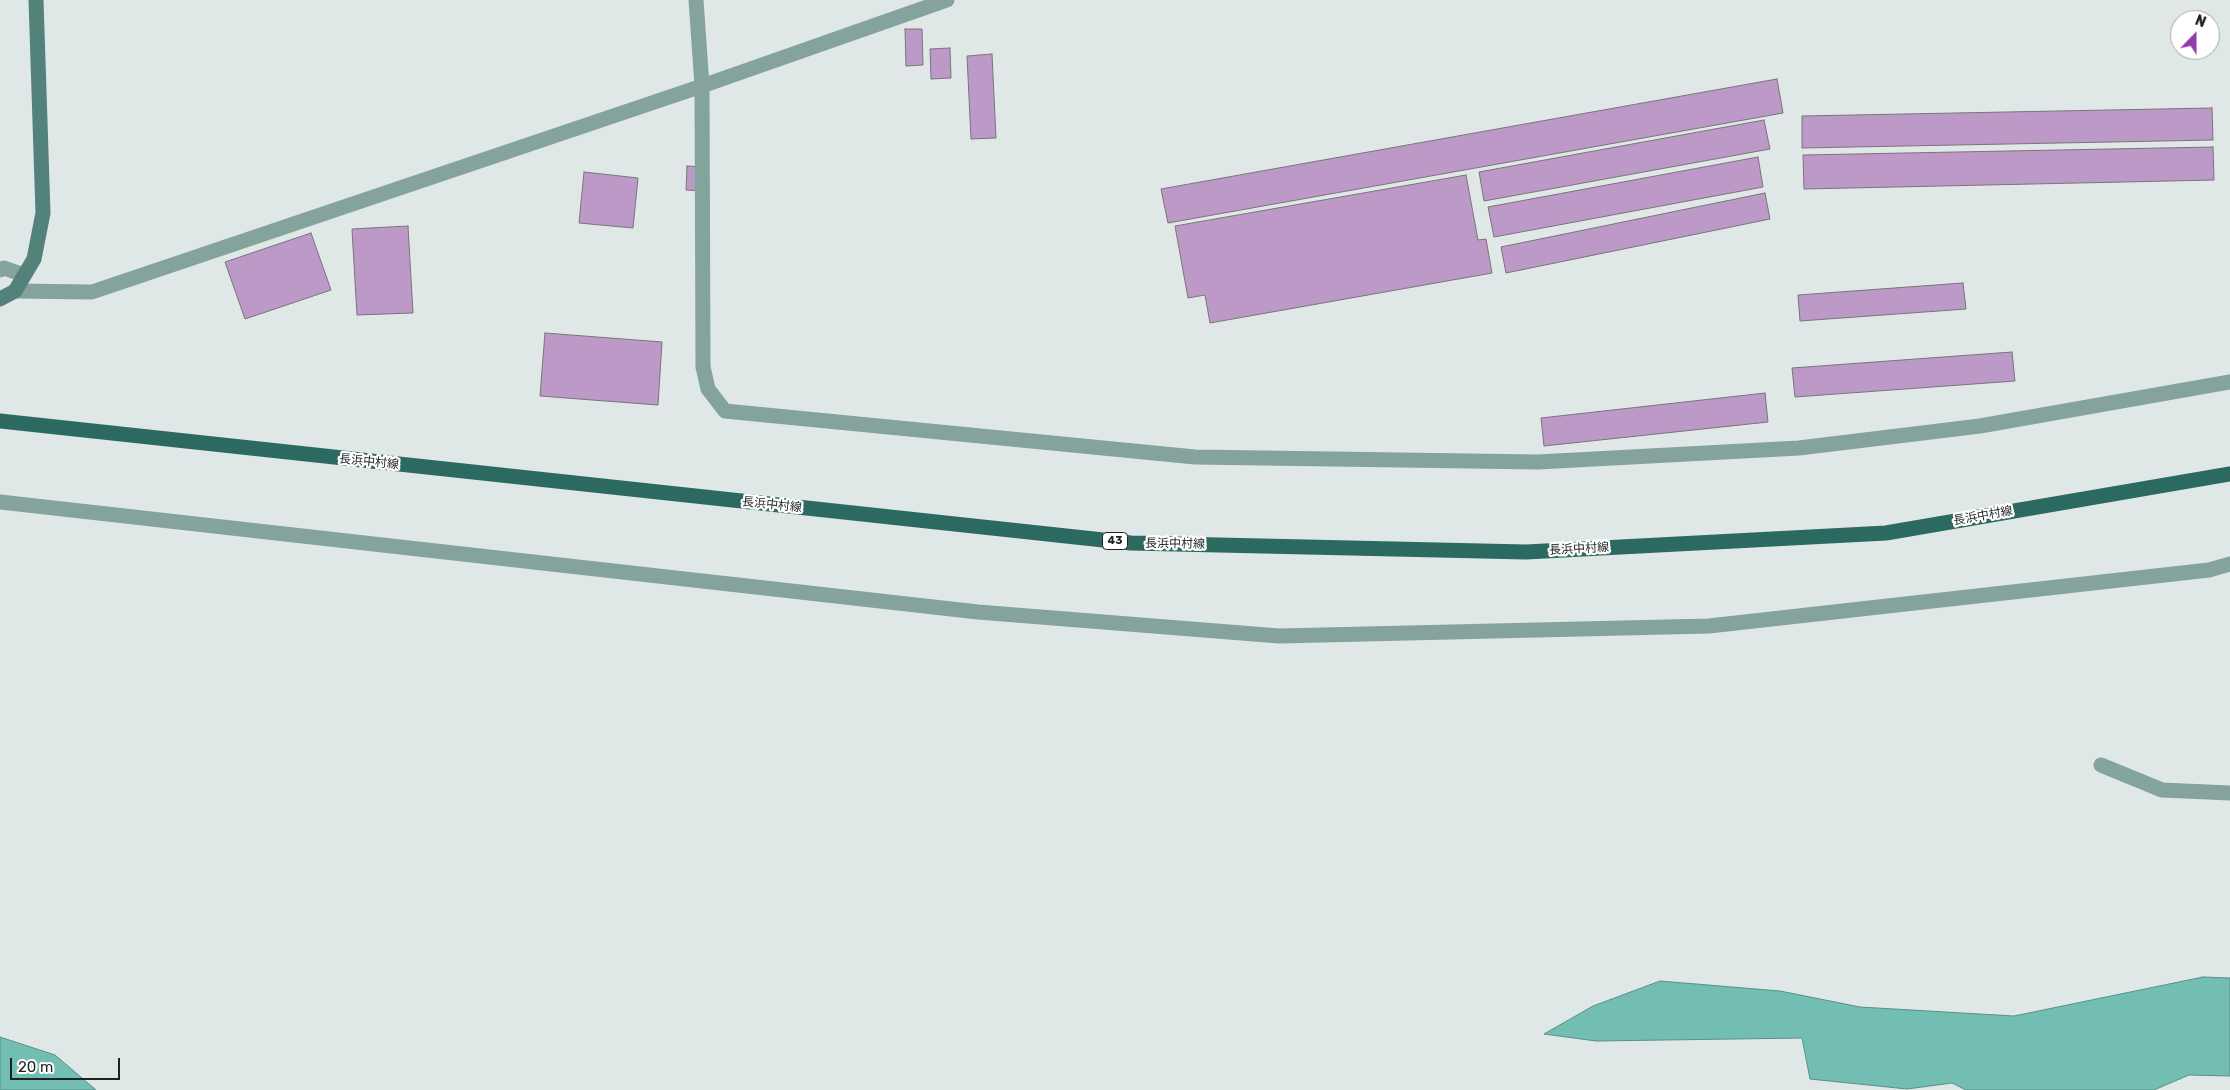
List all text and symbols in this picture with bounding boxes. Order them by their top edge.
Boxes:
north arrow [2170,10,2220,60]
text: N [2193,12,2208,31]
street label: 長浜中村線 [338,452,400,472]
street label: 長浜中村線 [741,495,803,515]
street label: 長浜中村線 [1952,504,2014,528]
road number: 43 [1102,532,1128,550]
street label: 長浜中村線 [1145,536,1205,552]
street label: 長浜中村線 [1549,540,1609,558]
scale bar [12,1048,122,1080]
text: 20 m [18,1058,53,1076]

